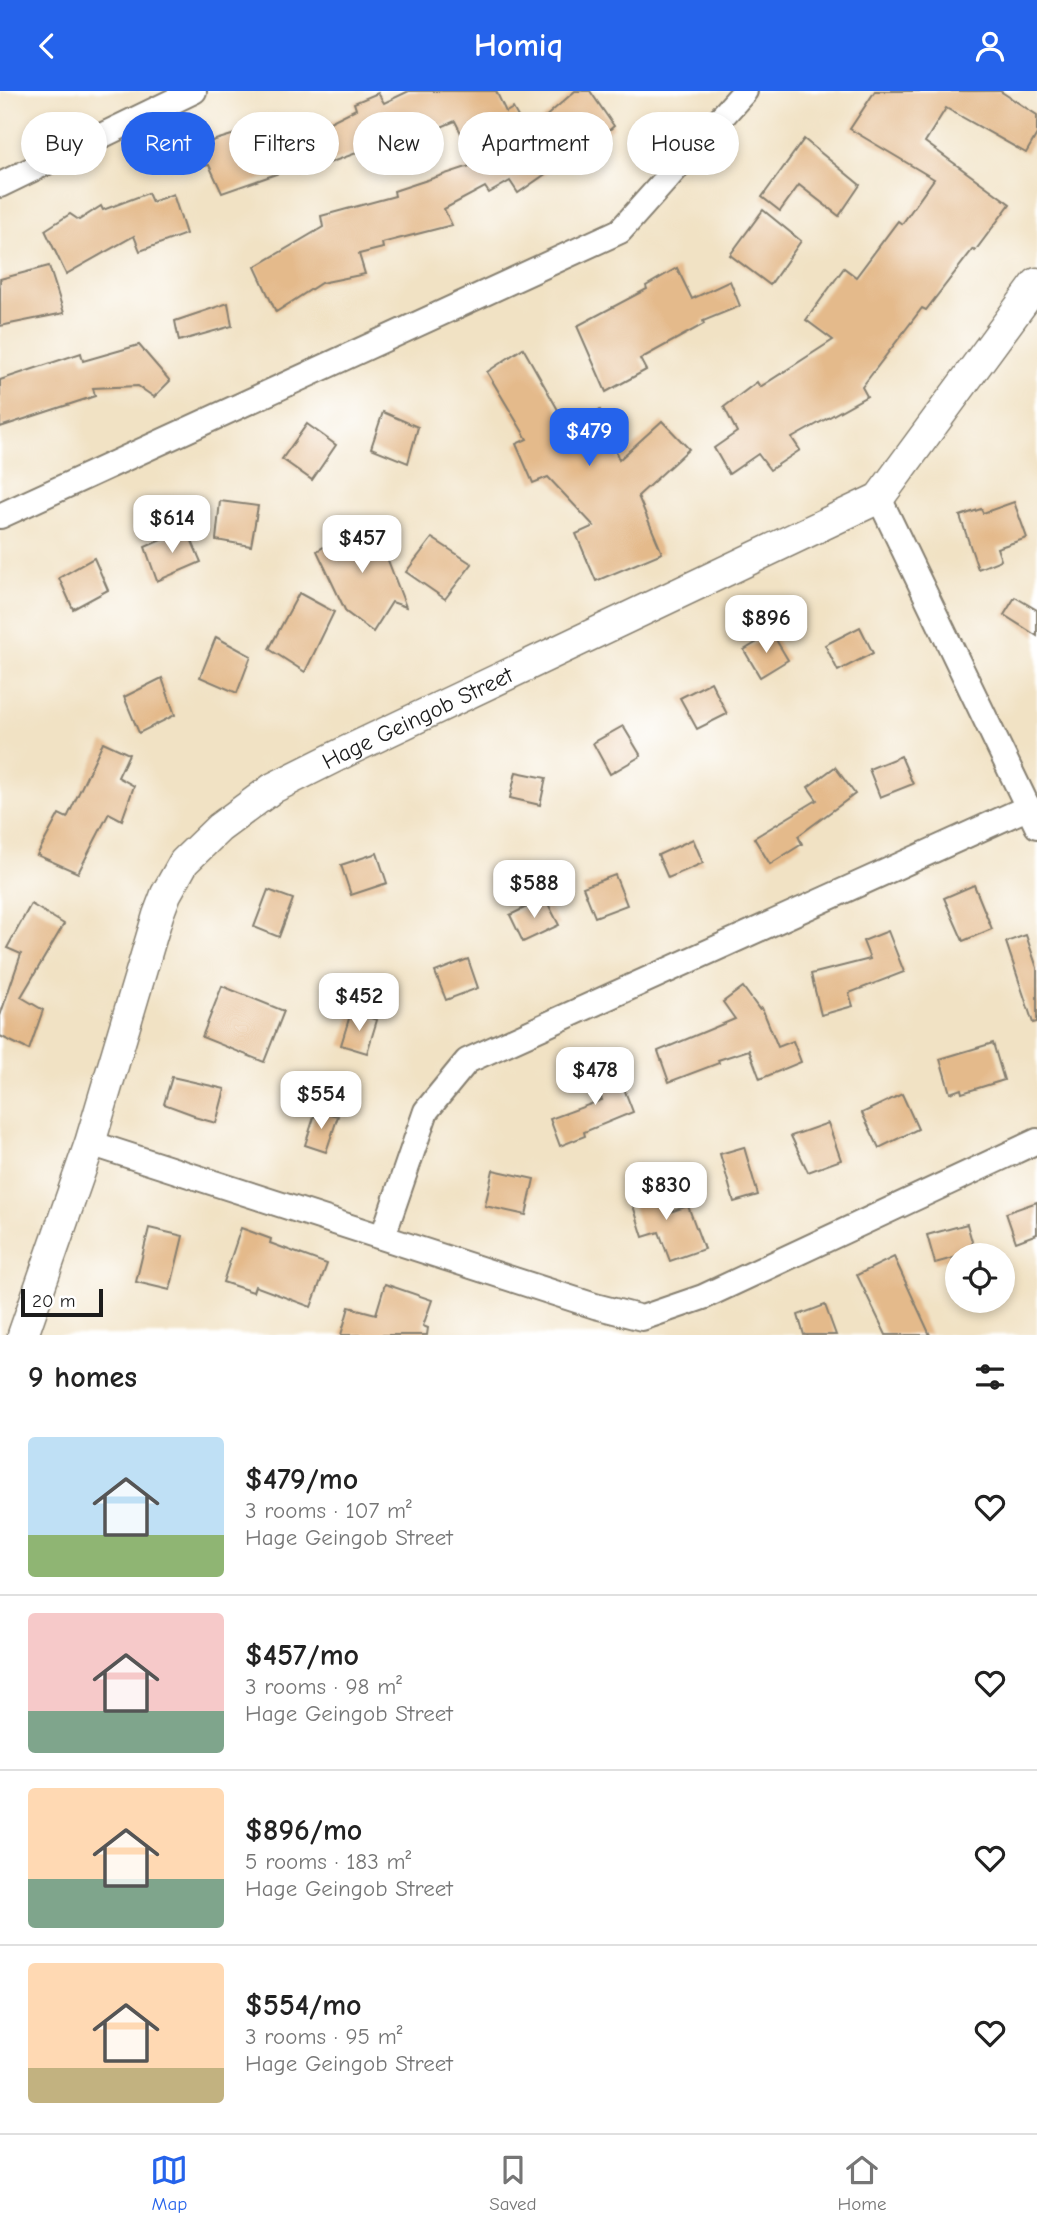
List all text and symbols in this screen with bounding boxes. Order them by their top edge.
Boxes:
icon: back [28,27,66,65]
text: Homiq [474,27,563,64]
icon: person [971,27,1009,65]
chip: Buy [21,112,107,175]
chip: Rent [121,112,215,175]
chip: Filters [229,112,339,175]
chip: New [353,112,444,175]
chip: Apartment [458,112,613,175]
chip: House [627,112,739,175]
pin: $479 [548,409,630,468]
text: $479 [566,417,612,444]
pin: $614 [131,496,213,555]
text: $614 [149,504,195,531]
pin: $457 [321,515,403,575]
text: $457 [338,524,386,551]
pin: $896 [725,595,807,655]
text: $896 [741,604,791,631]
street label: Hage Geingob Street [318,660,518,775]
pin: $588 [493,861,575,920]
text: $588 [509,869,559,896]
pin: $452 [318,974,400,1033]
text: $452 [335,982,383,1009]
pin: $478 [554,1047,636,1107]
text: $478 [572,1056,618,1083]
pin: $554 [280,1072,362,1131]
text: $554 [296,1080,346,1107]
pin: $830 [625,1163,707,1222]
text: $830 [641,1171,691,1198]
map controls [945,1243,1015,1313]
button: locate [945,1243,1015,1313]
scale bar [21,1286,103,1318]
text: 20 m [32,1290,76,1312]
icon: filters [971,1358,1009,1396]
text: 9 homes [28,1360,137,1395]
text: $479/mo [245,1462,358,1497]
icon: home [84,1465,168,1549]
icon: heart [971,1488,1009,1526]
text: 3 rooms · 107 m² [245,1497,412,1524]
text: Hage Geingob Street [245,1524,453,1551]
text: $457/mo [245,1638,359,1673]
icon: home [84,1641,168,1725]
icon: heart [971,1664,1009,1702]
text: 3 rooms · 98 m² [245,1673,402,1700]
text: Hage Geingob Street [245,1700,453,1727]
text: $896/mo [245,1813,362,1848]
icon: home [84,1816,168,1900]
icon: heart [971,1839,1009,1877]
text: 5 rooms · 183 m² [245,1848,411,1875]
text: Hage Geingob Street [245,1875,453,1902]
text: $554/mo [245,1988,362,2023]
icon: home [84,1991,168,2075]
icon: heart [971,2014,1009,2052]
text: 3 rooms · 95 m² [245,2023,403,2050]
text: Hage Geingob Street [245,2050,453,2077]
tab: Map [150,2151,188,2215]
tab: Saved [489,2151,537,2215]
tab: Home [838,2151,887,2215]

